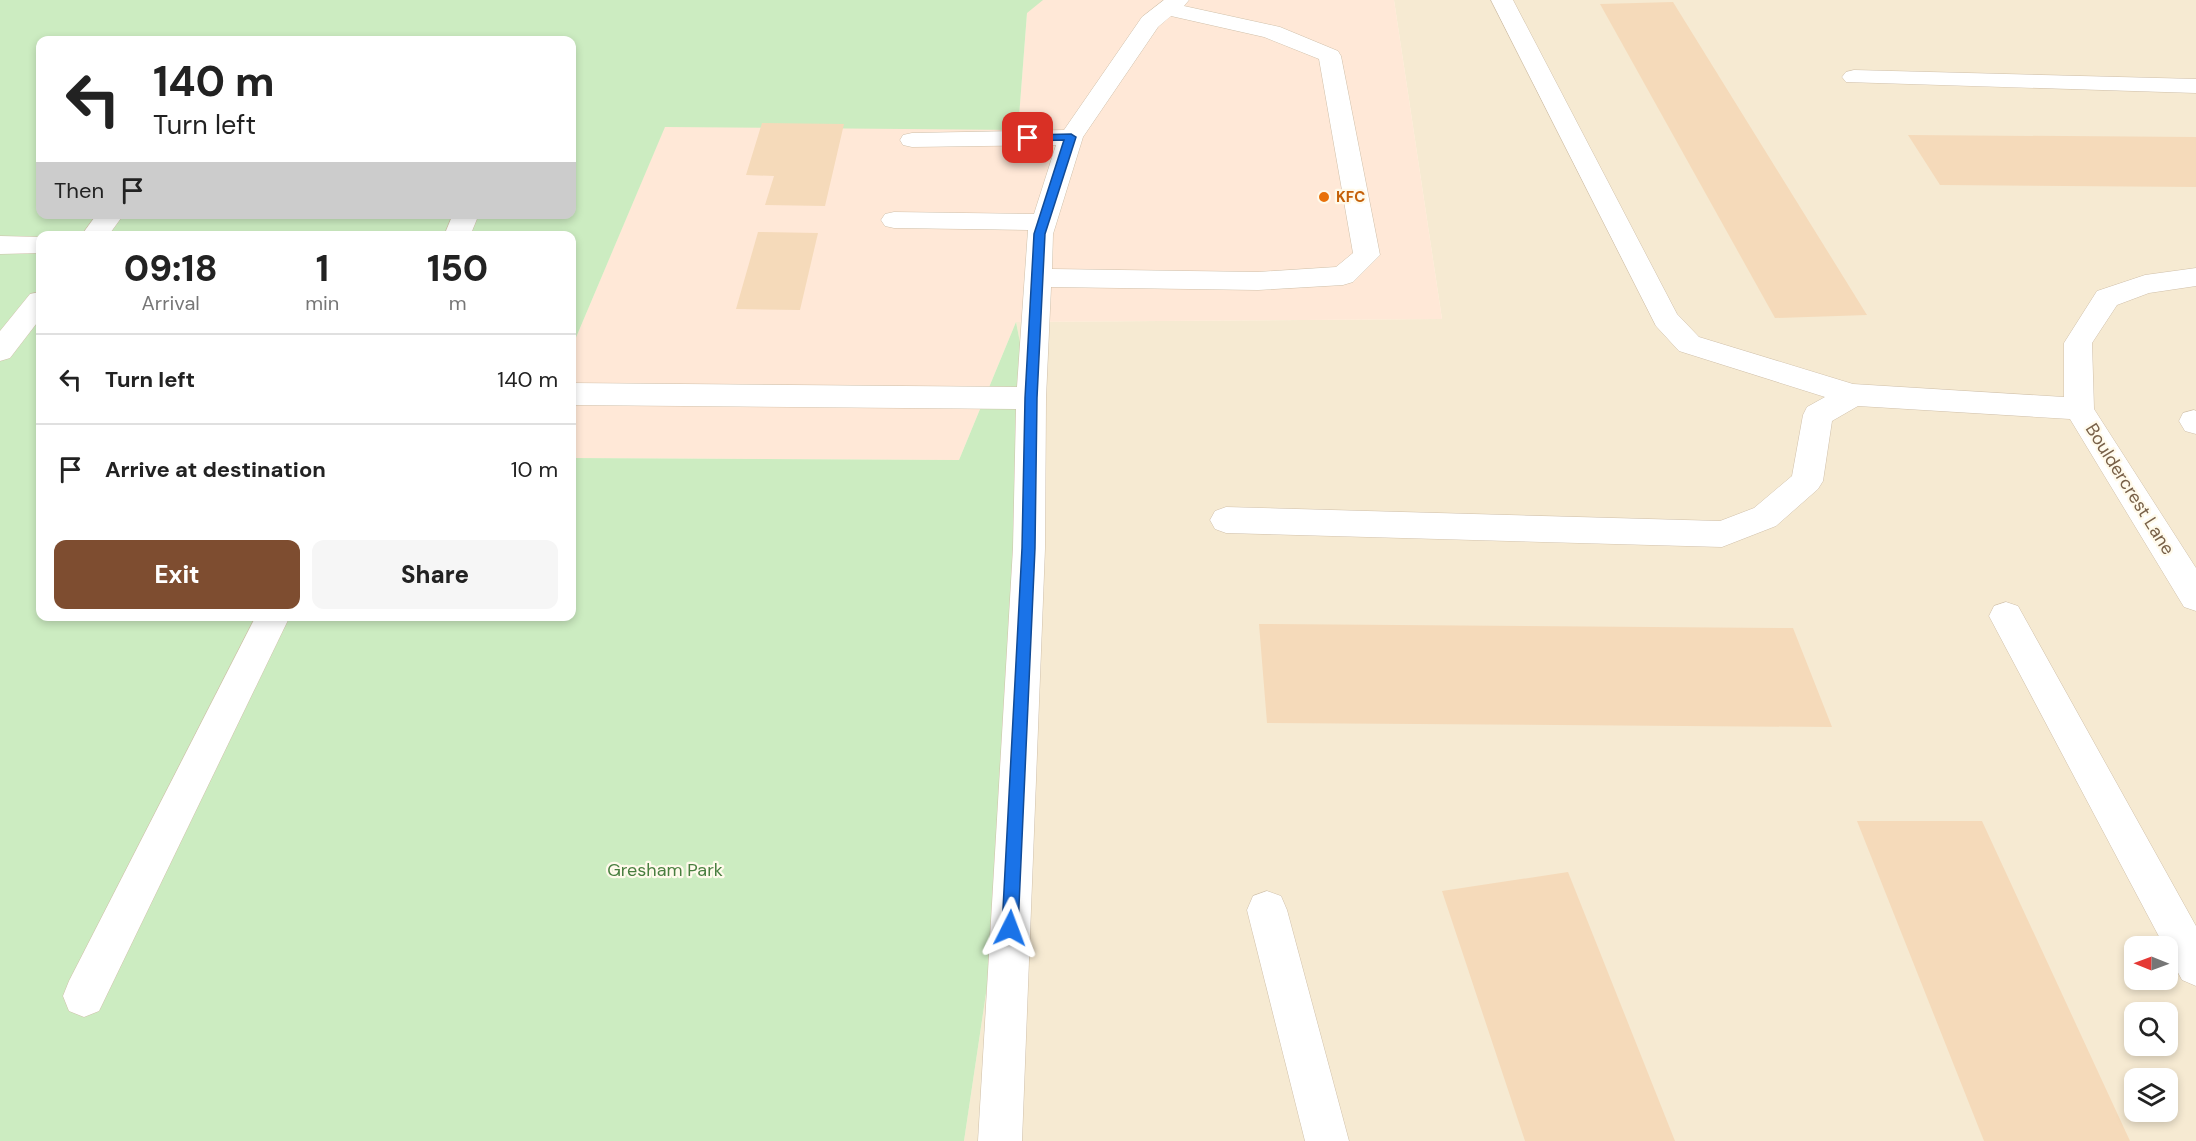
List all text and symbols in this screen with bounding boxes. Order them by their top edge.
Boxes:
text: 140 m [153,54,275,109]
icon: left [54,60,132,138]
text: Turn left [153,107,256,142]
pin [1002,112,1053,163]
icon: arrive [1011,121,1044,154]
icon: arrive [116,174,149,207]
text: Then [54,176,104,205]
place label: KFC [1336,187,1365,207]
marker: KFC [1317,190,1331,204]
text: 09:18 [124,245,218,292]
text: 1 [316,245,329,292]
text: 150 [427,245,488,292]
text: Arrival [141,290,200,316]
text: min [305,290,339,316]
text: m [449,290,467,316]
icon: left [54,363,87,396]
text: Turn left [105,365,195,394]
text: 140 m [497,365,558,394]
street label: Bouldercrest Lane [2080,419,2180,559]
icon: arrive [54,453,87,486]
text: Arrive at destination [105,455,326,484]
text: 10 m [511,455,558,484]
button: Exit [54,540,300,609]
button: Share [312,540,558,609]
park label: Gresham Park [607,858,723,882]
position arrow [978,896,1042,960]
north arrow [2124,936,2178,990]
map controls [2124,936,2178,1122]
button: search [2124,1002,2178,1056]
button: layers [2124,1068,2178,1122]

